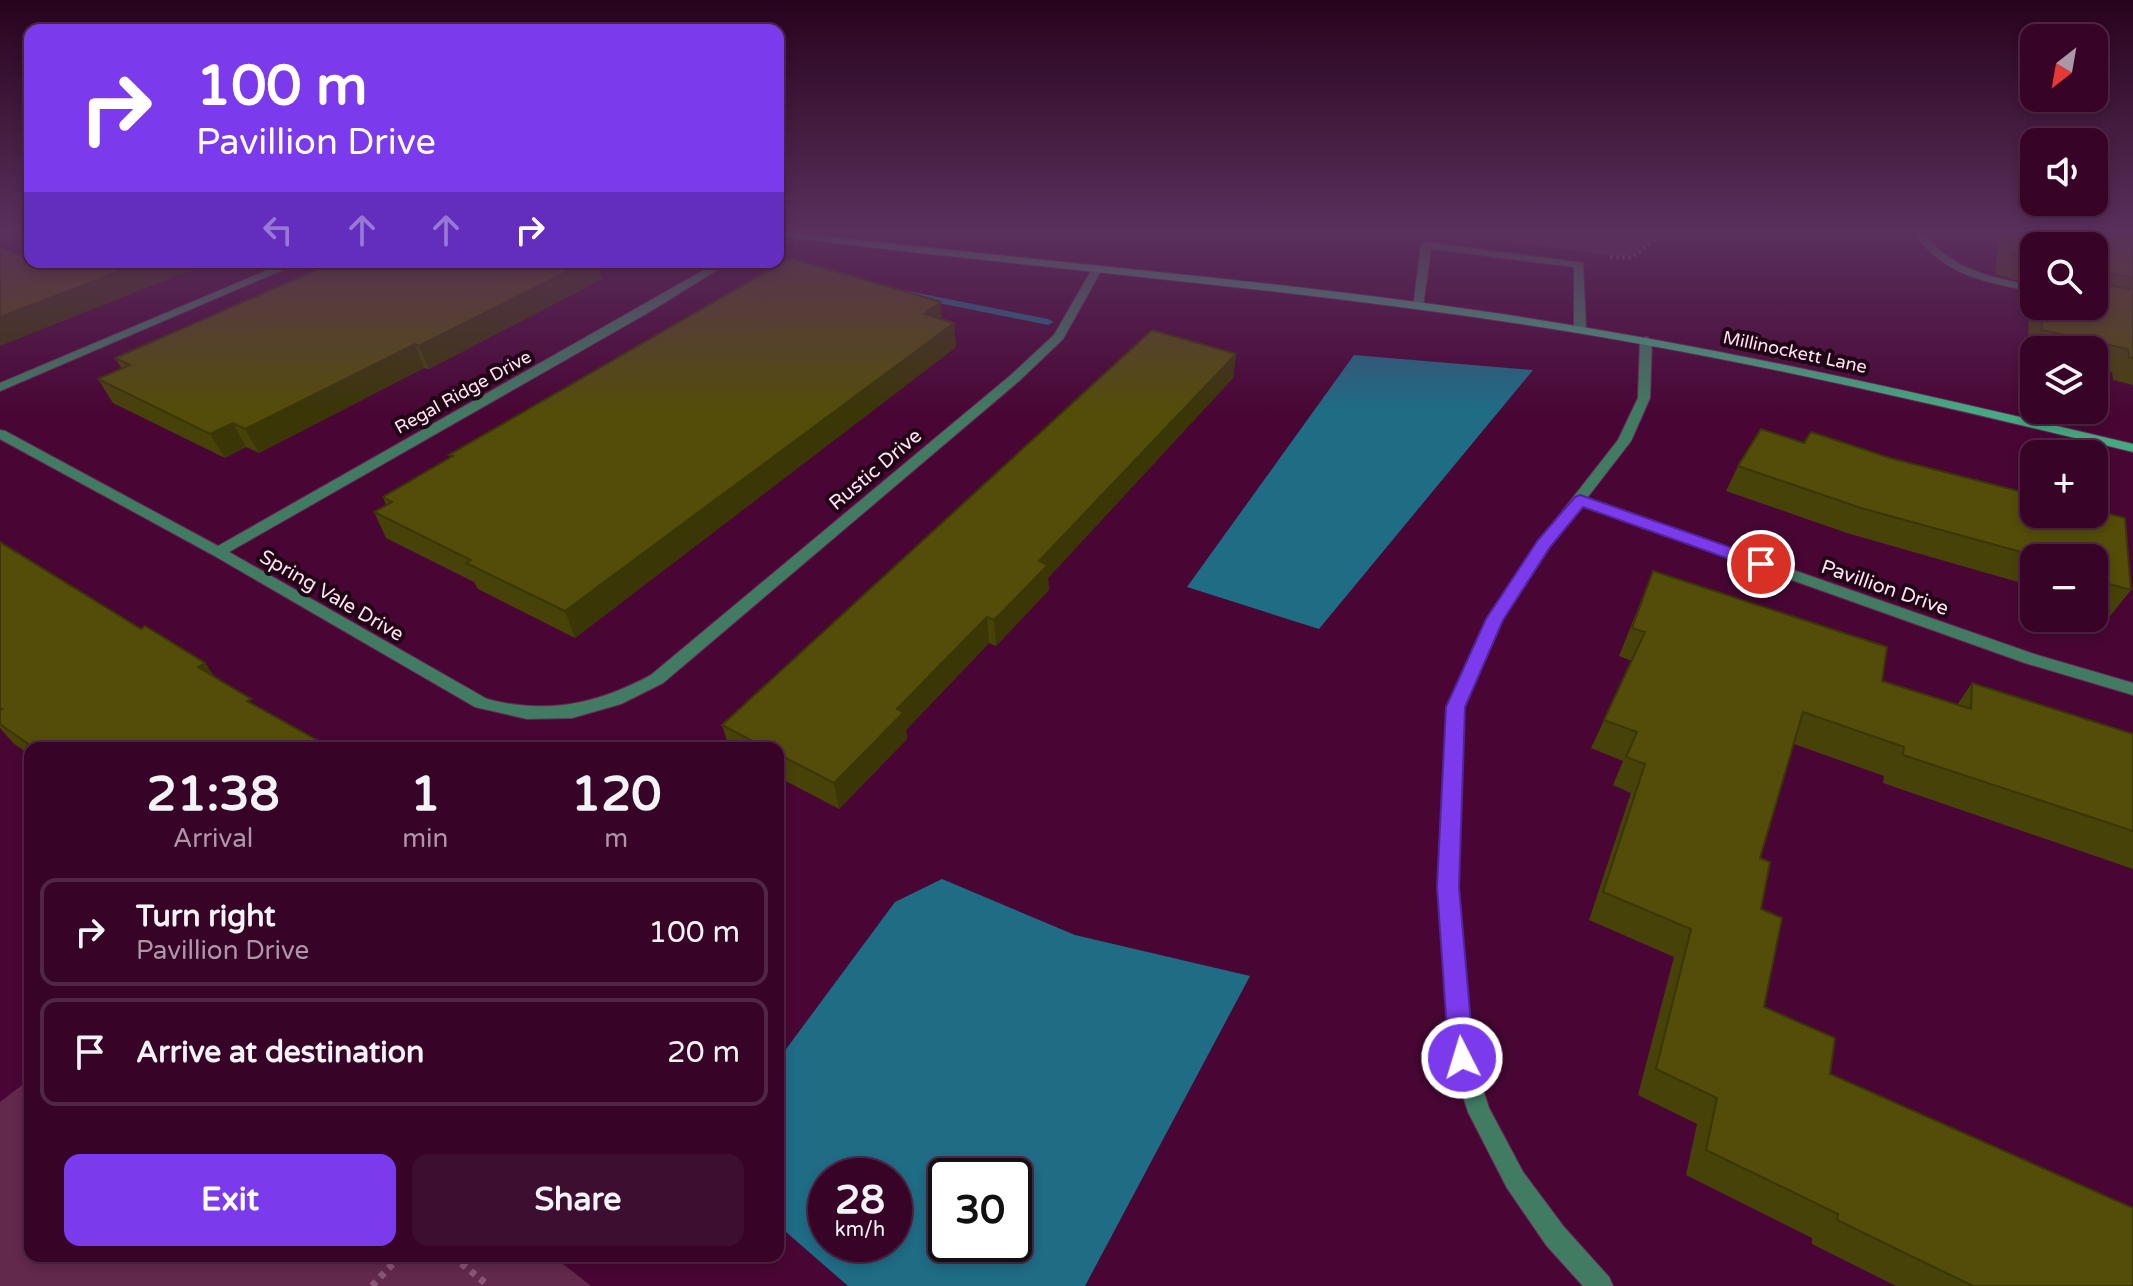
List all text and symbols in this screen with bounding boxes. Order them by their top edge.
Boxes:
north arrow [2020,24,2108,112]
map controls [2020,24,2108,632]
text: 100 m [196,53,367,120]
icon: right [64,56,168,160]
text: Pavillion Drive [196,121,436,164]
button: sound [2020,128,2108,216]
icon: left [256,208,300,252]
icon: ahead [340,208,384,252]
icon: ahead [424,208,468,252]
icon: right [508,208,552,252]
button: search [2020,232,2108,320]
street label: Millinockett Lane [1721,326,1869,378]
button: layers [2020,336,2108,424]
street label: Regal Ridge Drive [391,345,535,439]
street label: Rustic Drive [824,424,927,515]
button: + [2020,440,2108,528]
pin [1727,530,1795,598]
icon: arrive [1739,542,1783,586]
button: − [2020,544,2108,632]
street label: Spring Vale Drive [255,545,408,647]
street label: Pavillion Drive [1818,555,1952,621]
text: 21:38 [147,766,280,824]
text: 1 [410,766,440,824]
text: 120 [571,766,661,824]
text: Arrival [173,823,253,854]
text: min [402,823,448,854]
text: m [604,823,628,854]
text: Turn right [136,898,276,935]
icon: right [68,910,112,954]
text: 100 m [648,914,740,951]
text: Pavillion Drive [136,935,309,966]
position arrow [1420,1016,1504,1100]
icon: arrive [68,1030,112,1074]
text: Arrive at destination [136,1034,424,1071]
text: 20 m [667,1034,740,1071]
button: Exit [64,1154,396,1246]
button: Share [412,1154,744,1246]
speed limit sign: 30 [928,1158,1032,1262]
text: 28 [835,1176,885,1224]
text: km/h [835,1218,885,1242]

